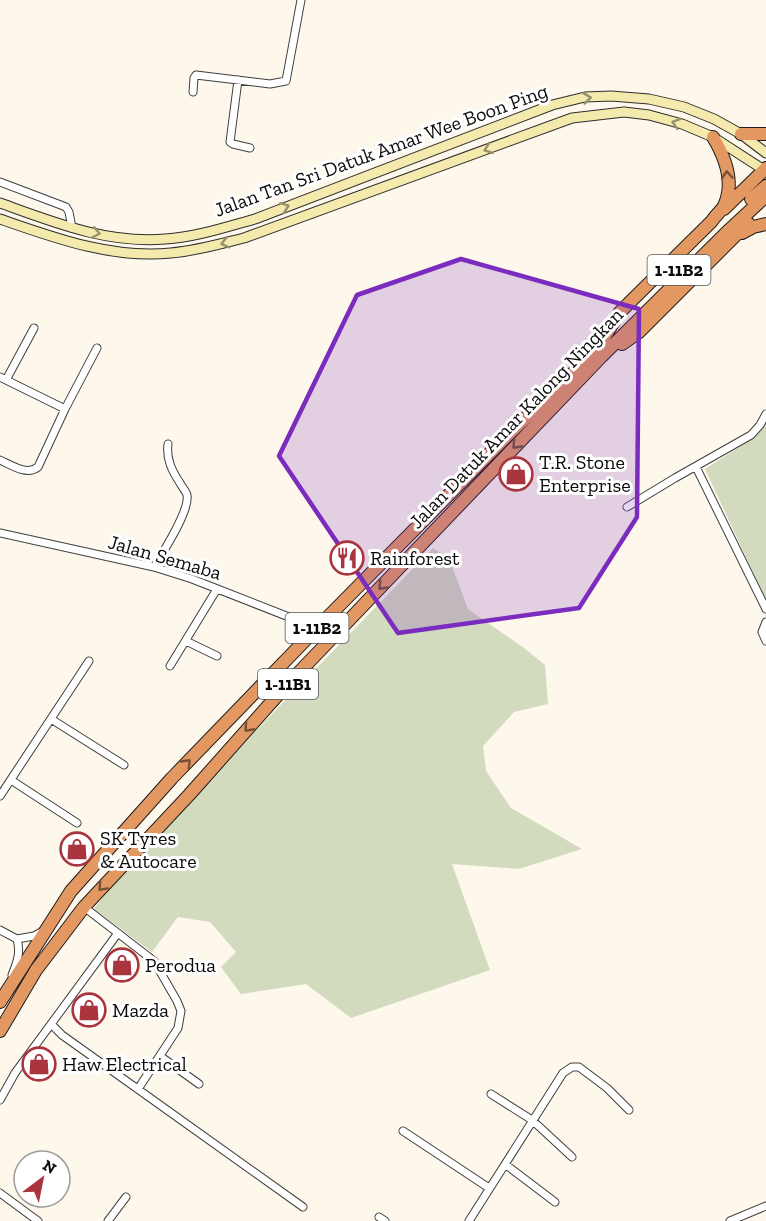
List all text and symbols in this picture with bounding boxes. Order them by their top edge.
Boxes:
street label: Jalan Tan Sri Datuk Amar Wee Boon Ping [211,78,551,222]
one-way arrow [582,92,591,105]
one-way arrow [671,118,682,130]
one-way arrow [483,141,494,154]
one-way arrow [720,171,733,180]
one-way arrow [279,202,290,214]
one-way arrow [90,226,100,239]
one-way arrow [221,235,231,248]
road number: 1-11B2 [648,255,710,285]
street label: Jalan Datuk Amar Kalong Ningkan [404,302,628,533]
one-way arrow [512,438,523,448]
place label: T.R. Stone Enterprise [539,450,631,497]
shop icon: T.R. Stone Enterprise [498,456,534,492]
street label: Jalan Semaba [106,529,225,585]
restaurant icon: Rainforest [329,540,365,576]
place label: Rainforest [370,546,460,570]
one-way arrow [378,578,389,589]
road number: 1-11B2 [286,613,348,643]
road number: 1-11B1 [258,669,318,699]
one-way arrow [244,721,255,732]
one-way arrow [179,759,190,770]
place label: SK Tyres & Autocare [100,826,197,873]
shop icon: SK Tyres & Autocare [59,831,95,867]
one-way arrow [99,880,110,891]
shop icon: Perodua [104,947,140,983]
place label: Perodua [145,953,216,977]
shop icon: Mazda [71,992,107,1028]
place label: Mazda [112,998,169,1022]
shop icon: Haw Electrical [21,1046,57,1082]
place label: Haw Electrical [62,1052,187,1076]
north arrow [12,1149,72,1209]
text: N [39,1155,60,1178]

